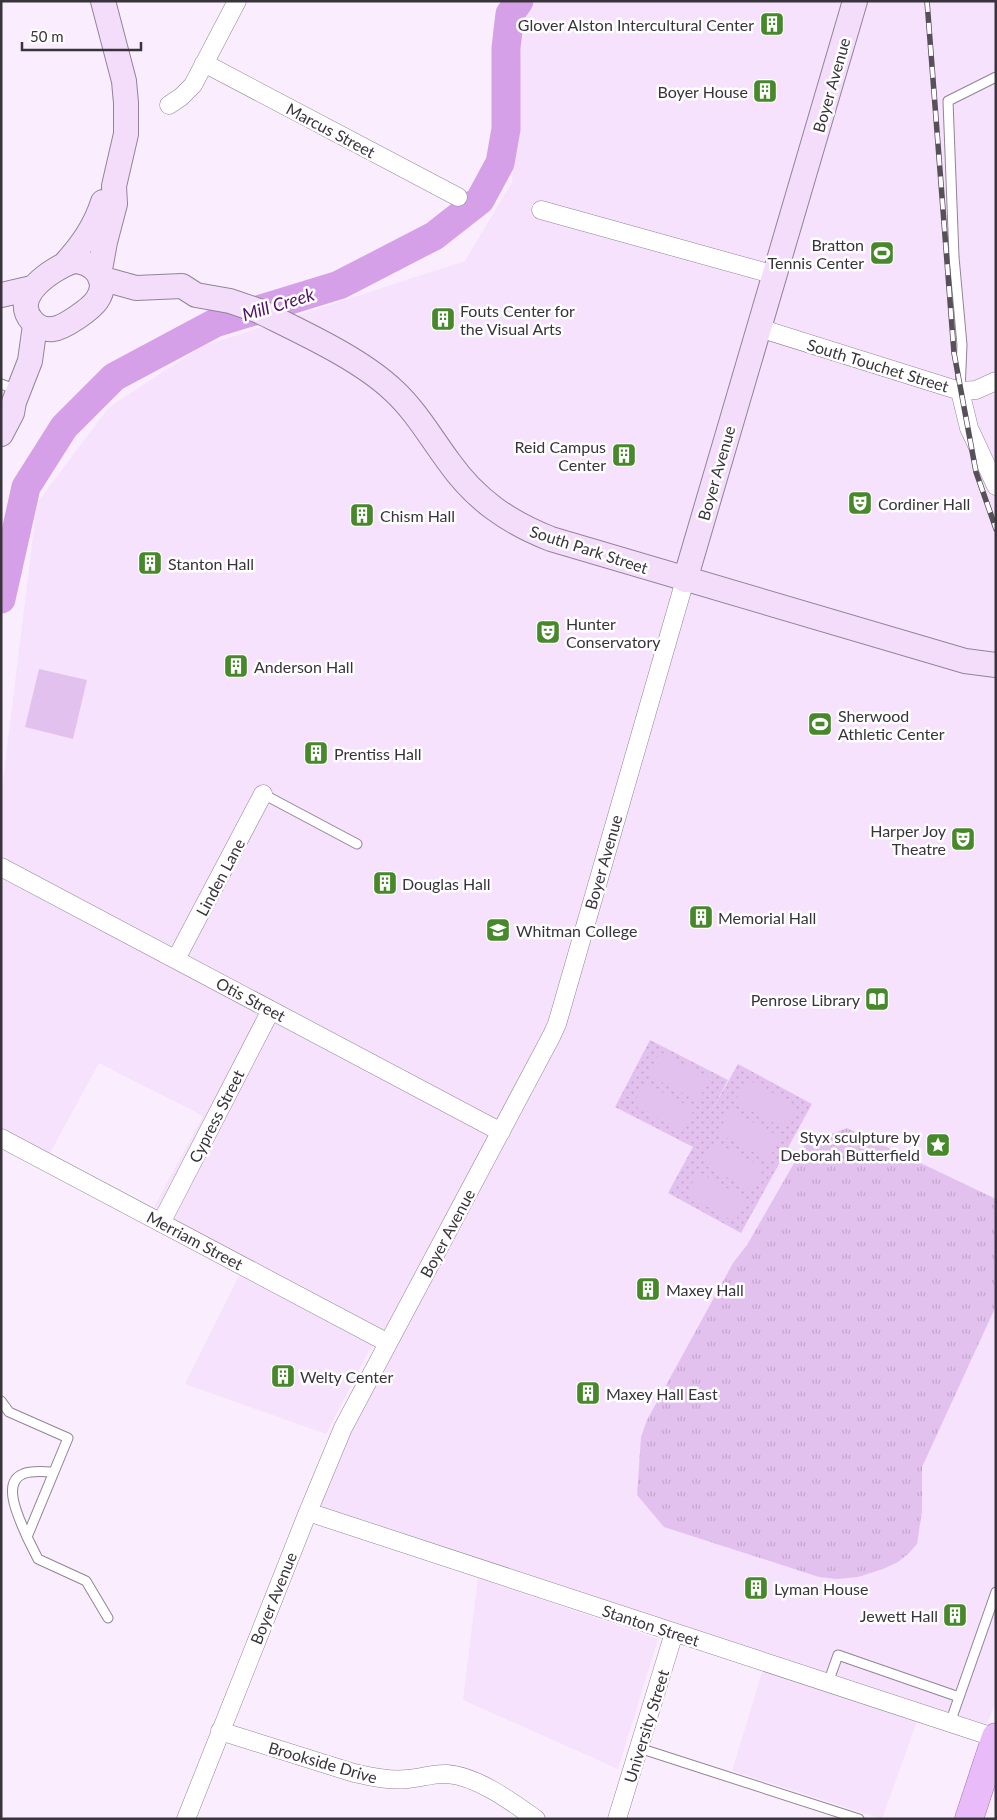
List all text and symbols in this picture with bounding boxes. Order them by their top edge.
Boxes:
building icon: Glover Alston Intercultural Center [759,11,785,37]
place label: Glover Alston Intercultural Center [518,15,754,34]
scale bar [22,20,141,52]
text: 50 m [30,27,64,45]
street label: Boyer Avenue [808,36,854,134]
building icon: Boyer House [752,78,778,104]
place label: Boyer House [658,82,748,101]
street label: Marcus Street [283,99,379,161]
place label: Bratton Tennis Center [768,235,864,272]
sports icon: Bratton Tennis Center [869,240,895,266]
water label: Mill Creek [239,282,317,325]
place label: Fouts Center for the Visual Arts [460,301,575,338]
building icon: Fouts Center for the Visual Arts [430,306,456,332]
street label: South Touchet Street [805,334,951,396]
street label: Boyer Avenue [693,424,739,522]
place label: Reid Campus Center [515,437,606,474]
building icon: Reid Campus Center [611,442,637,468]
theatre icon: Cordiner Hall [847,490,873,516]
place label: Cordiner Hall [878,494,970,513]
building icon: Chism Hall [349,502,375,528]
place label: Chism Hall [380,506,455,525]
street label: South Park Street [528,521,651,577]
building icon: Stanton Hall [137,550,163,576]
place label: Stanton Hall [168,554,254,573]
place label: Hunter Conservatory [566,614,661,651]
theatre icon: Hunter Conservatory [535,619,561,645]
building icon: Anderson Hall [223,653,249,679]
place label: Anderson Hall [254,657,353,676]
place label: Sherwood Athletic Center [838,706,945,743]
sports icon: Sherwood Athletic Center [807,711,833,737]
building icon: Prentiss Hall [303,740,329,766]
place label: Prentiss Hall [334,744,422,763]
street label: Boyer Avenue [580,813,626,911]
place label: Harper Joy Theatre [870,821,947,858]
theatre icon: Harper Joy Theatre [950,826,976,852]
street label: Linden Lane [192,835,248,919]
building icon: Douglas Hall [372,870,398,896]
place label: Douglas Hall [402,874,491,893]
building icon: Memorial Hall [688,904,714,930]
place label: Memorial Hall [718,908,816,927]
school or university icon: Whitman College [485,917,511,943]
place label: Whitman College [516,921,637,940]
street label: Otis Street [213,973,289,1025]
library icon: Penrose Library [864,986,890,1012]
place label: Penrose Library [751,990,861,1009]
street label: Cypress Street [184,1066,248,1166]
place label: Styx sculpture by Deborah Butterfield [780,1127,921,1164]
place icon: Styx sculpture by Deborah Butterfield [925,1132,951,1158]
street label: Boyer Avenue [416,1185,478,1281]
street label: Merriam Street [144,1207,246,1273]
building icon: Maxey Hall [635,1276,661,1302]
place label: Maxey Hall [666,1280,744,1299]
building icon: Welty Center [270,1363,296,1389]
place label: Welty Center [300,1367,394,1386]
building icon: Maxey Hall East [575,1380,601,1406]
place label: Maxey Hall East [606,1384,718,1403]
street label: Boyer Avenue [246,1549,300,1647]
building icon: Lyman House [743,1575,769,1601]
place label: Lyman House [774,1579,868,1598]
street label: Stanton Street [600,1600,702,1650]
building icon: Jewett Hall [942,1602,968,1628]
place label: Jewett Hall [860,1606,938,1625]
street label: University Street [620,1667,672,1785]
street label: Brookside Drive [266,1737,380,1787]

